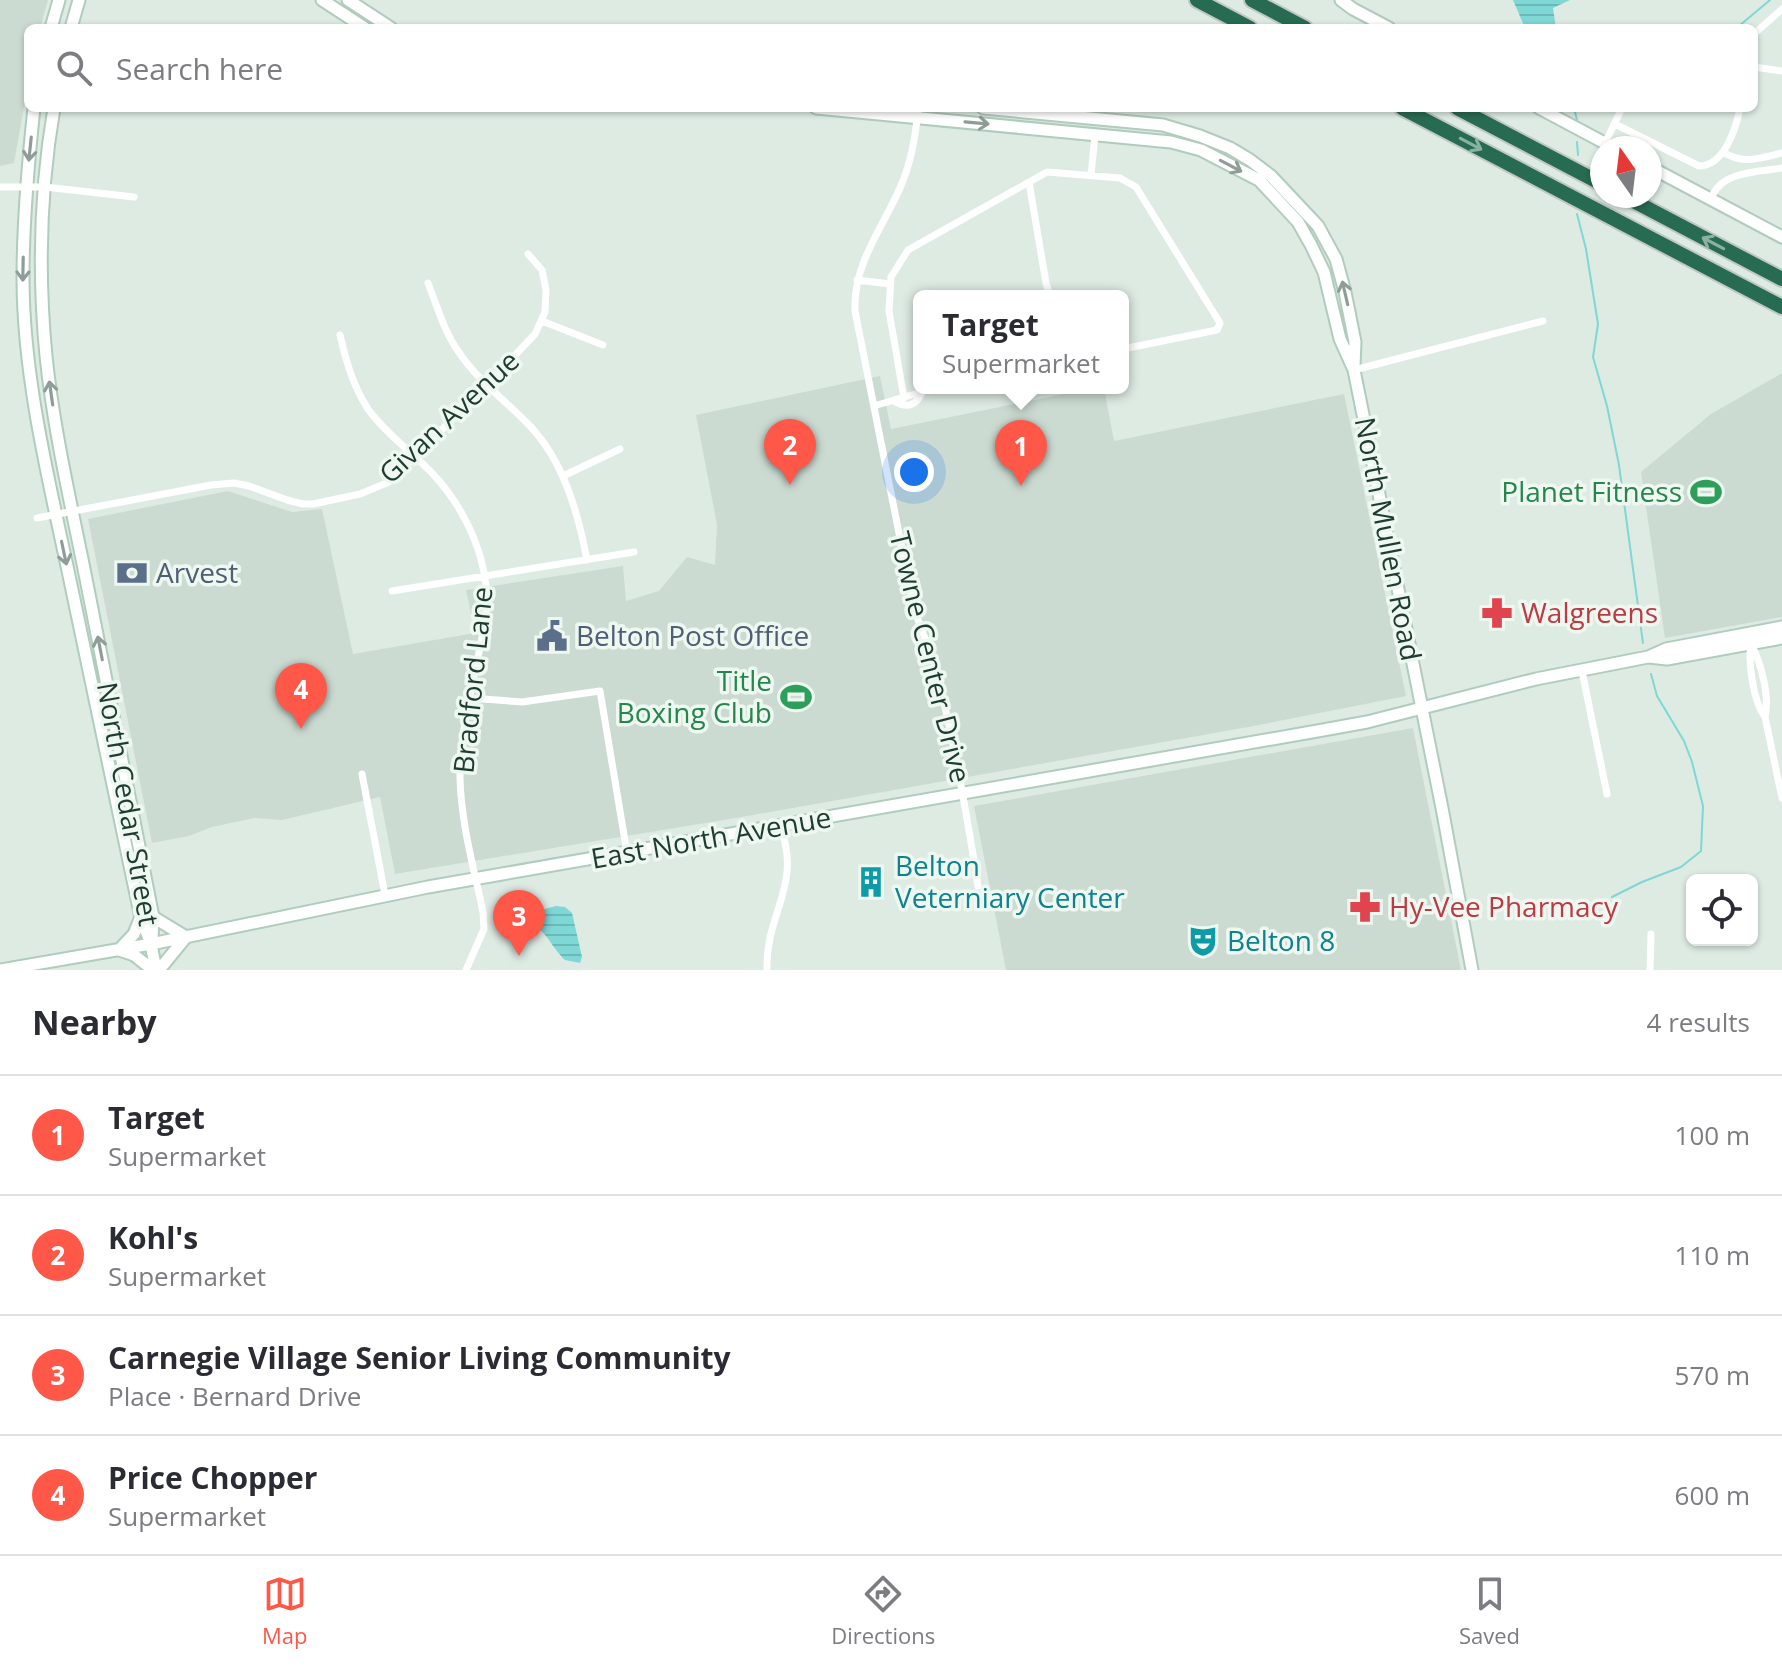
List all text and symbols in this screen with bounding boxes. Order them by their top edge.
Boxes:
search box [24,24,1758,112]
icon: search [52,46,96,90]
text: Search here [116,48,283,89]
one-way arrow [963,116,990,131]
one-way arrow [22,135,37,162]
north arrow [1590,136,1662,208]
one-way arrow [1459,137,1482,153]
one-way arrow [1219,158,1243,174]
one-way arrow [1702,234,1725,250]
one-way arrow [16,255,31,282]
one-way arrow [1337,281,1352,307]
popup [913,290,1129,394]
text: Target [942,304,1039,345]
street label: Givan Avenue [370,341,527,491]
text: Supermarket [942,345,1100,381]
one-way arrow [43,380,58,406]
street label: North Mullen Road [1347,414,1431,664]
pin: 2 [764,419,816,485]
pin: 1 [995,420,1047,486]
your location [894,452,934,492]
place label: Planet Fitness [1501,472,1682,510]
sports icon: Planet Fitness [1689,475,1723,509]
street label: Towne Center Drive [881,527,981,786]
one-way arrow [57,540,72,566]
place label: Arvest [156,553,238,591]
bank icon: Arvest [115,556,149,590]
street label: Bradford Lane [443,585,501,775]
place label: Walgreens [1521,593,1658,631]
pharmacy icon: Walgreens [1480,596,1514,630]
place label: Belton Post Office [576,616,809,654]
public building icon: Belton Post Office [535,619,569,653]
one-way arrow [92,636,107,661]
place label: Title Boxing Club [617,661,772,731]
pin: 4 [275,663,327,729]
street label: North Cedar Street [89,679,169,929]
sports icon: Title Boxing Club [779,680,813,714]
street label: East North Avenue [588,797,834,877]
place label: Belton Veterniary Center [895,846,1125,916]
building icon: Belton Veterniary Center [854,865,888,899]
map controls [1686,874,1758,946]
button: locate [1686,874,1758,946]
place label: Hy-Vee Pharmacy [1389,887,1619,925]
pin: 3 [493,890,545,956]
pharmacy icon: Hy-Vee Pharmacy [1348,890,1382,924]
place label: Belton 8 [1227,921,1335,959]
theatre icon: Belton 8 [1186,924,1220,958]
text: Nearby [32,999,157,1045]
text: 4 results [1647,1004,1750,1040]
text: Target [108,1097,205,1138]
text: 1 [51,1117,65,1153]
text: 100 m [1675,1117,1750,1153]
text: Supermarket [108,1138,266,1174]
text: Kohl's [108,1217,198,1258]
text: 2 [51,1237,65,1273]
text: 110 m [1675,1237,1750,1273]
text: Supermarket [108,1258,266,1294]
text: Carnegie Village Senior Living Community [108,1337,731,1378]
text: 3 [51,1357,65,1393]
text: 570 m [1675,1357,1750,1393]
text: Place · Bernard Drive [108,1378,361,1414]
text: Price Chopper [108,1457,317,1498]
text: 4 [51,1477,65,1513]
text: 600 m [1675,1477,1750,1513]
text: Supermarket [108,1498,266,1534]
tab: Map [262,1572,307,1650]
tab: Directions [831,1572,935,1650]
tab: Saved [1459,1572,1520,1650]

